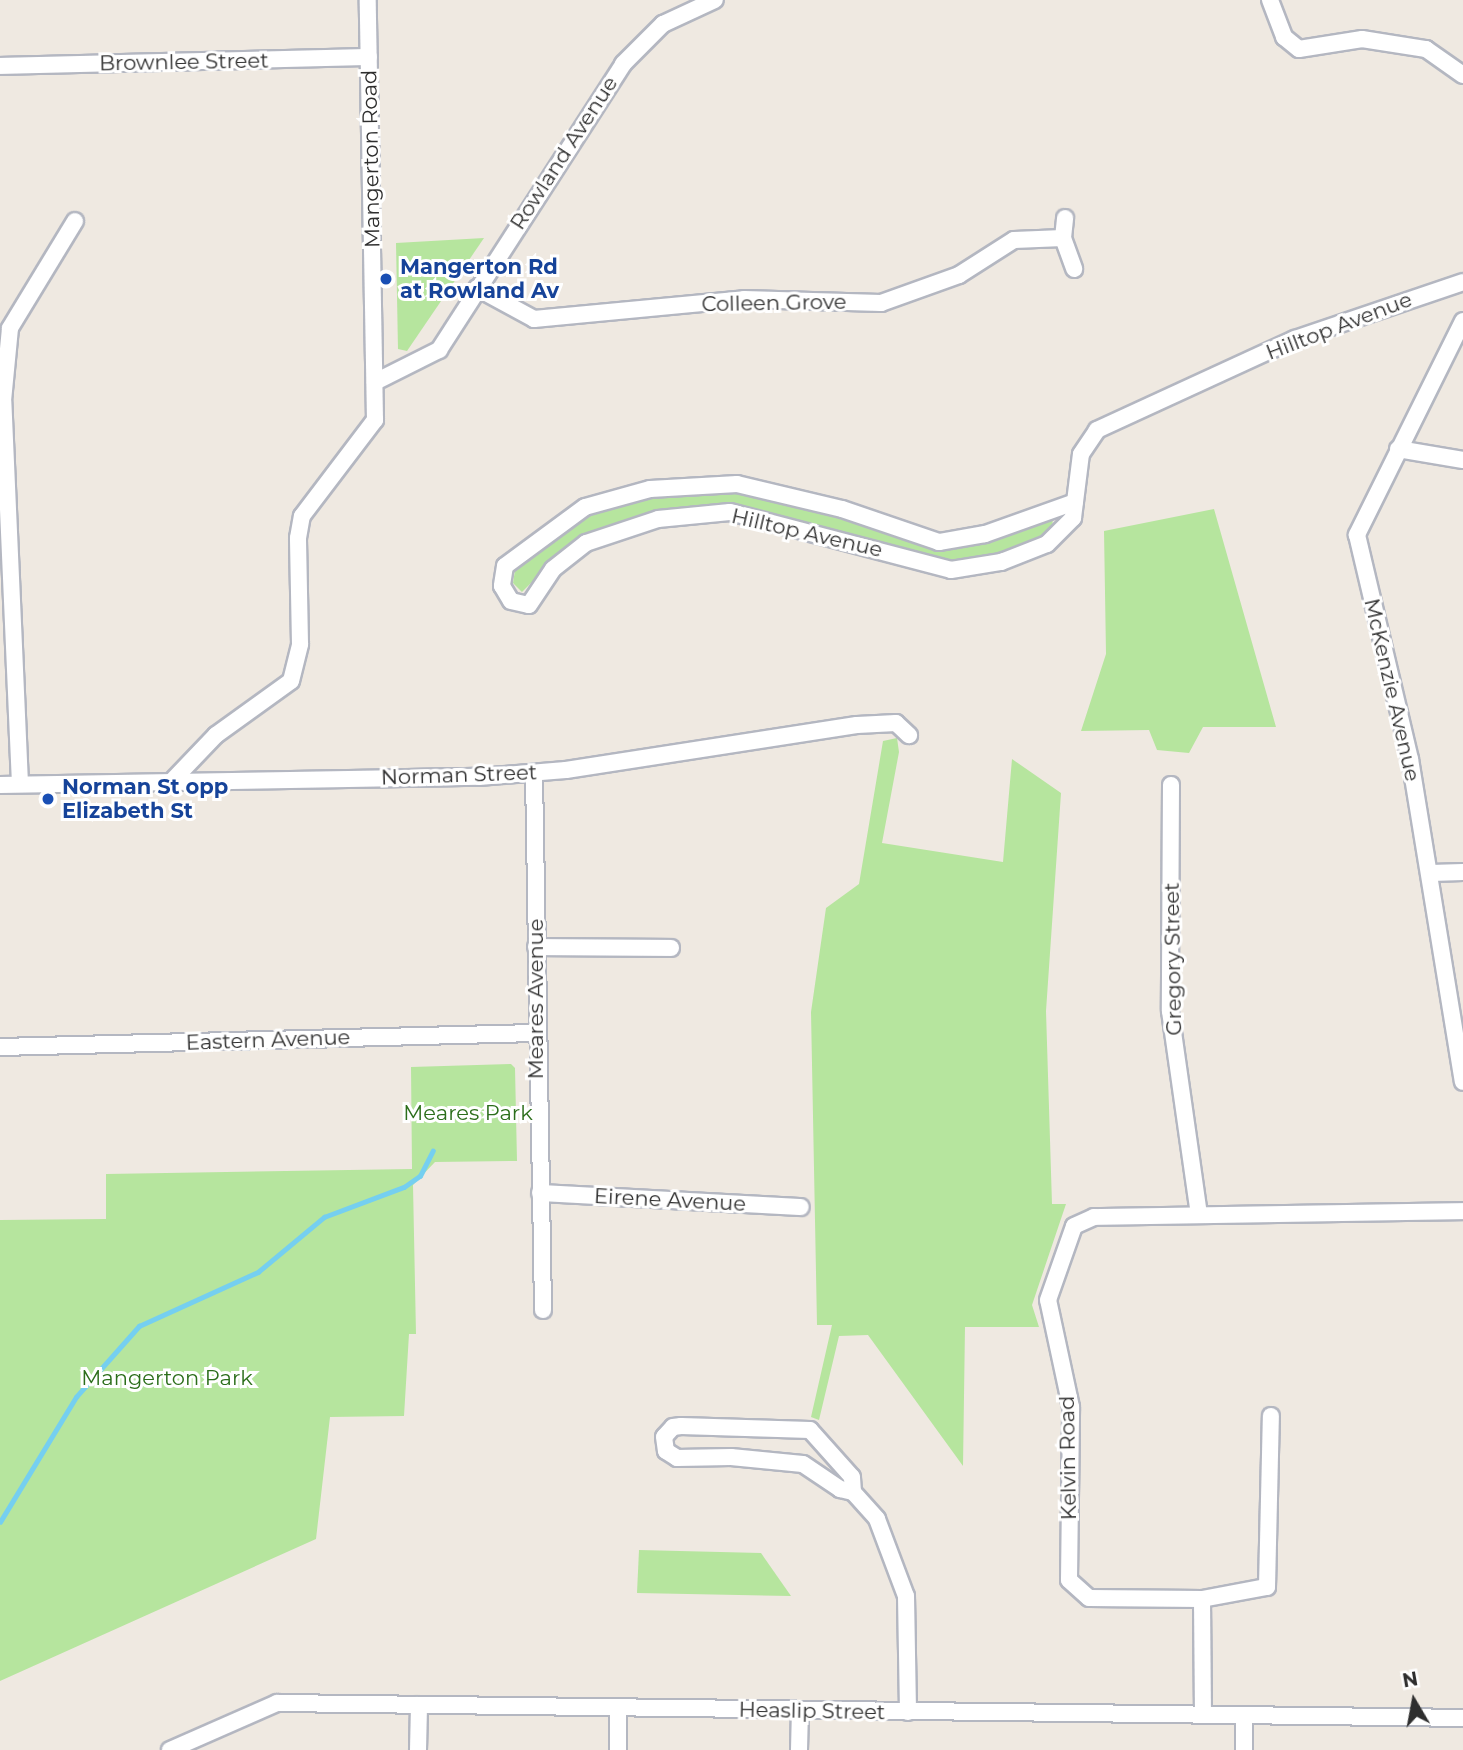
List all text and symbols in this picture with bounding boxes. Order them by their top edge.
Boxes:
street label: Brownlee Street [99,48,269,76]
street label: Mangerton Road [357,70,385,248]
street label: Rowland Avenue [505,72,623,234]
place label: Mangerton Rd at Rowland Av [400,254,559,304]
marker: Mangerton Rd at Rowland Av [378,271,394,287]
street label: Hilltop Avenue [1263,287,1415,365]
street label: Colleen Grove [701,289,847,317]
street label: Hilltop Avenue [729,503,885,563]
street label: McKenzie Avenue [1359,596,1425,784]
street label: Norman Street [380,760,538,790]
place label: Norman St opp Elizabeth St [62,774,228,824]
marker: Norman St opp Elizabeth St [40,791,56,807]
street label: Gregory Street [1159,882,1187,1036]
street label: Meares Avenue [523,919,549,1079]
street label: Eastern Avenue [185,1025,351,1055]
park label: Meares Park [403,1100,533,1126]
street label: Eirene Avenue [593,1183,747,1217]
park label: Mangerton Park [81,1365,253,1391]
street label: Kelvin Road [1054,1396,1082,1520]
north arrow [1379,1666,1449,1736]
text: N [1401,1667,1420,1692]
street label: Heaslip Street [738,1697,886,1725]

